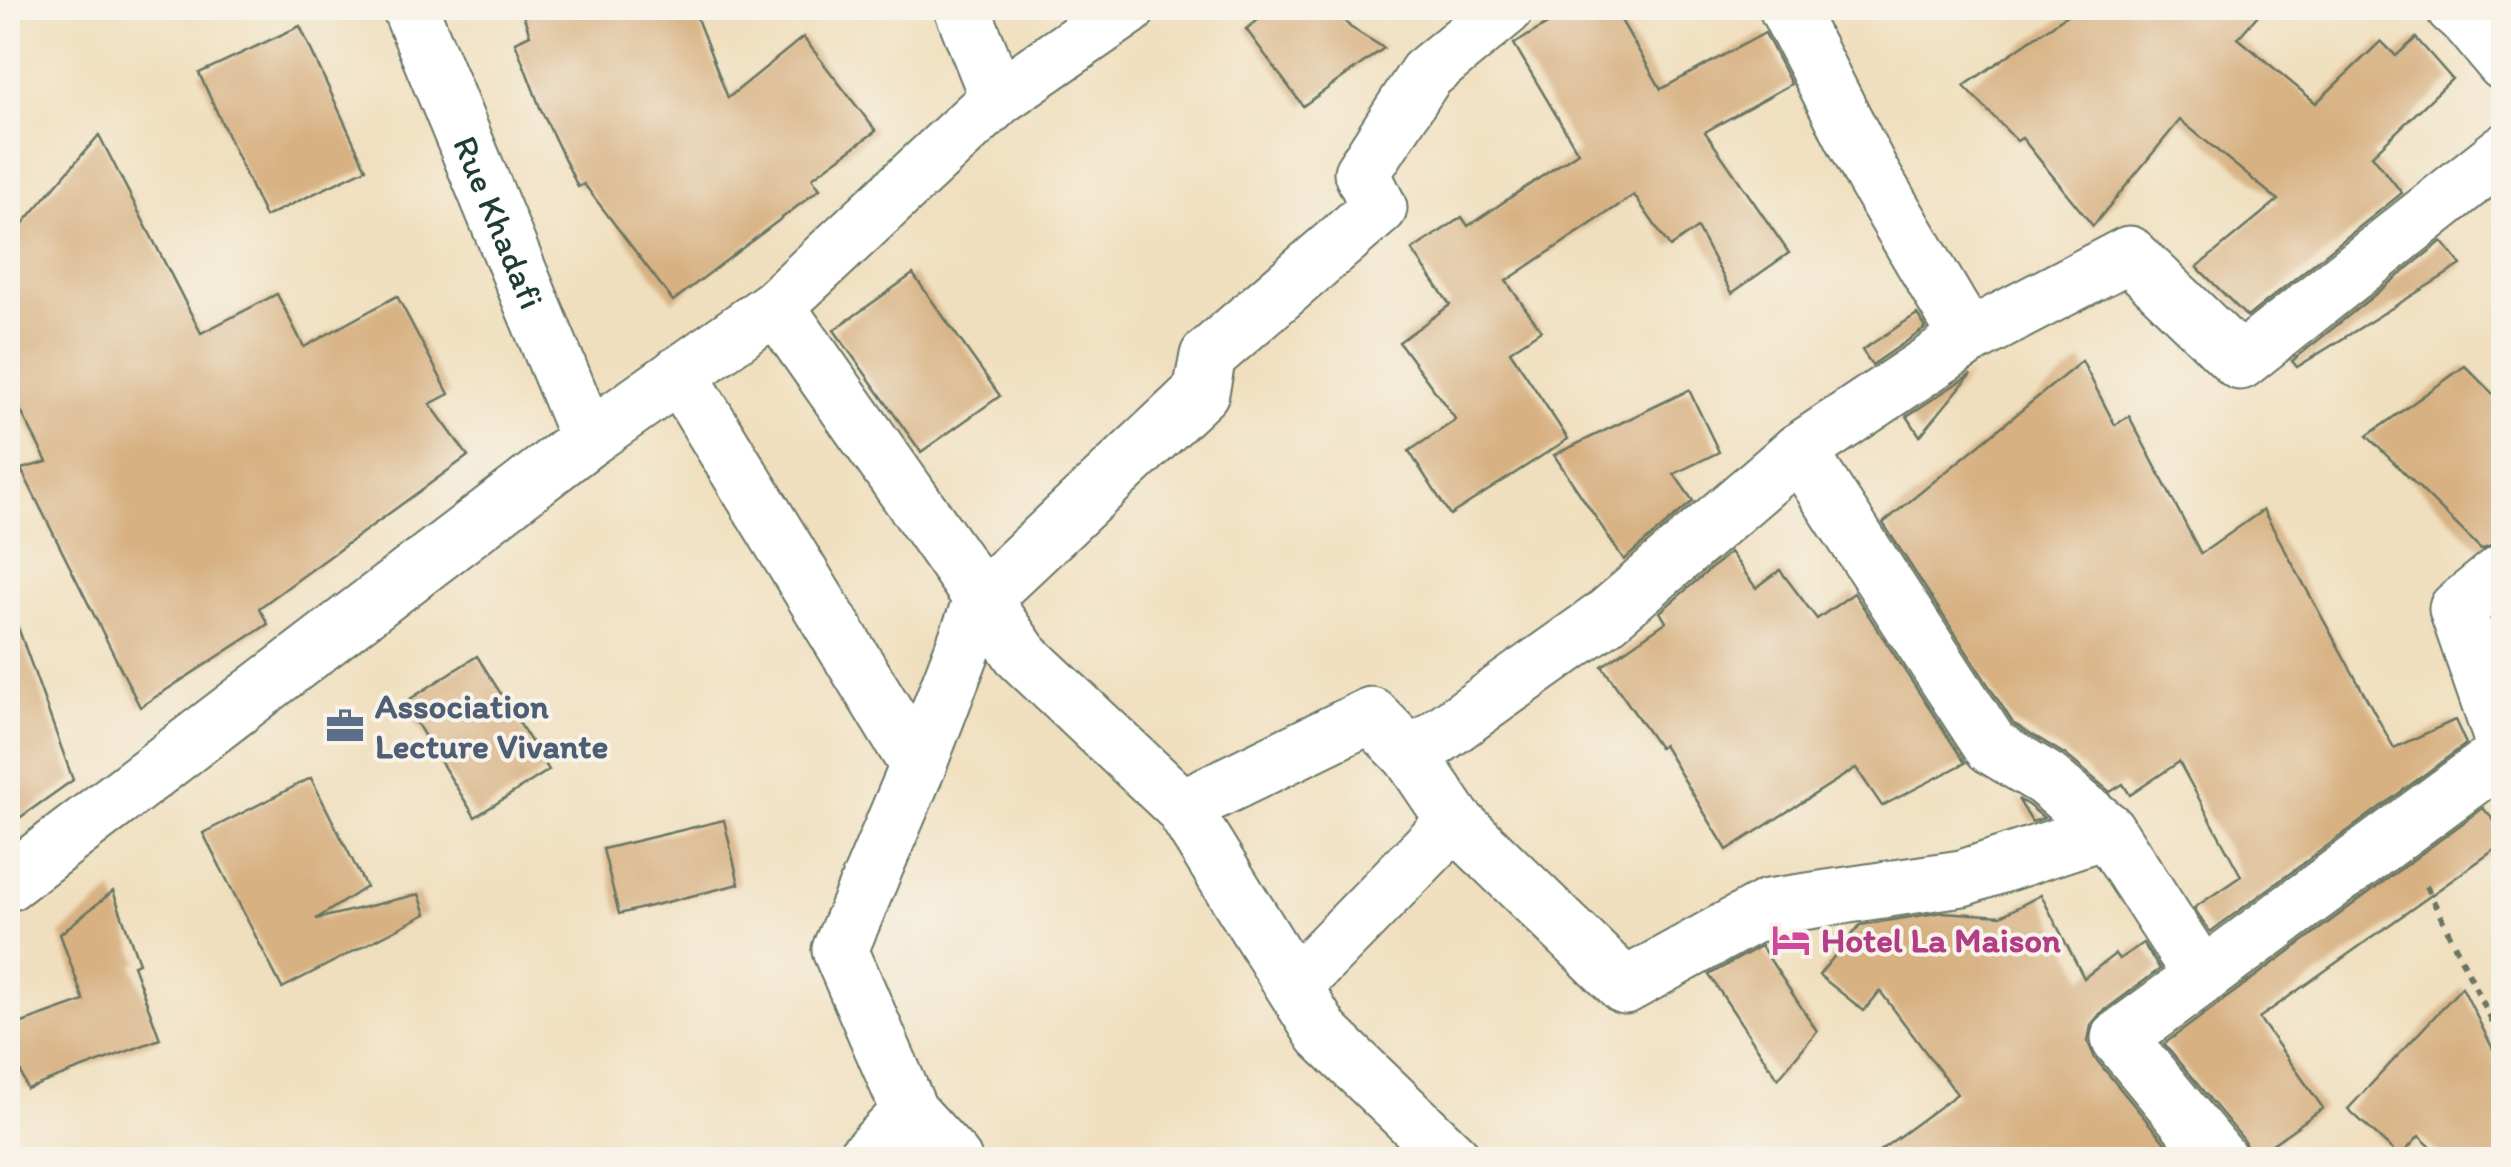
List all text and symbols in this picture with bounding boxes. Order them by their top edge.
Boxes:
street label: Rue Khadafi [444,130,553,315]
place label: Association Lecture Vivante [375,685,608,767]
office icon: Association Lecture Vivante [324,705,366,747]
hotel icon: Hotel La Maison [1770,919,1812,961]
place label: Hotel La Maison [1821,919,2061,961]

